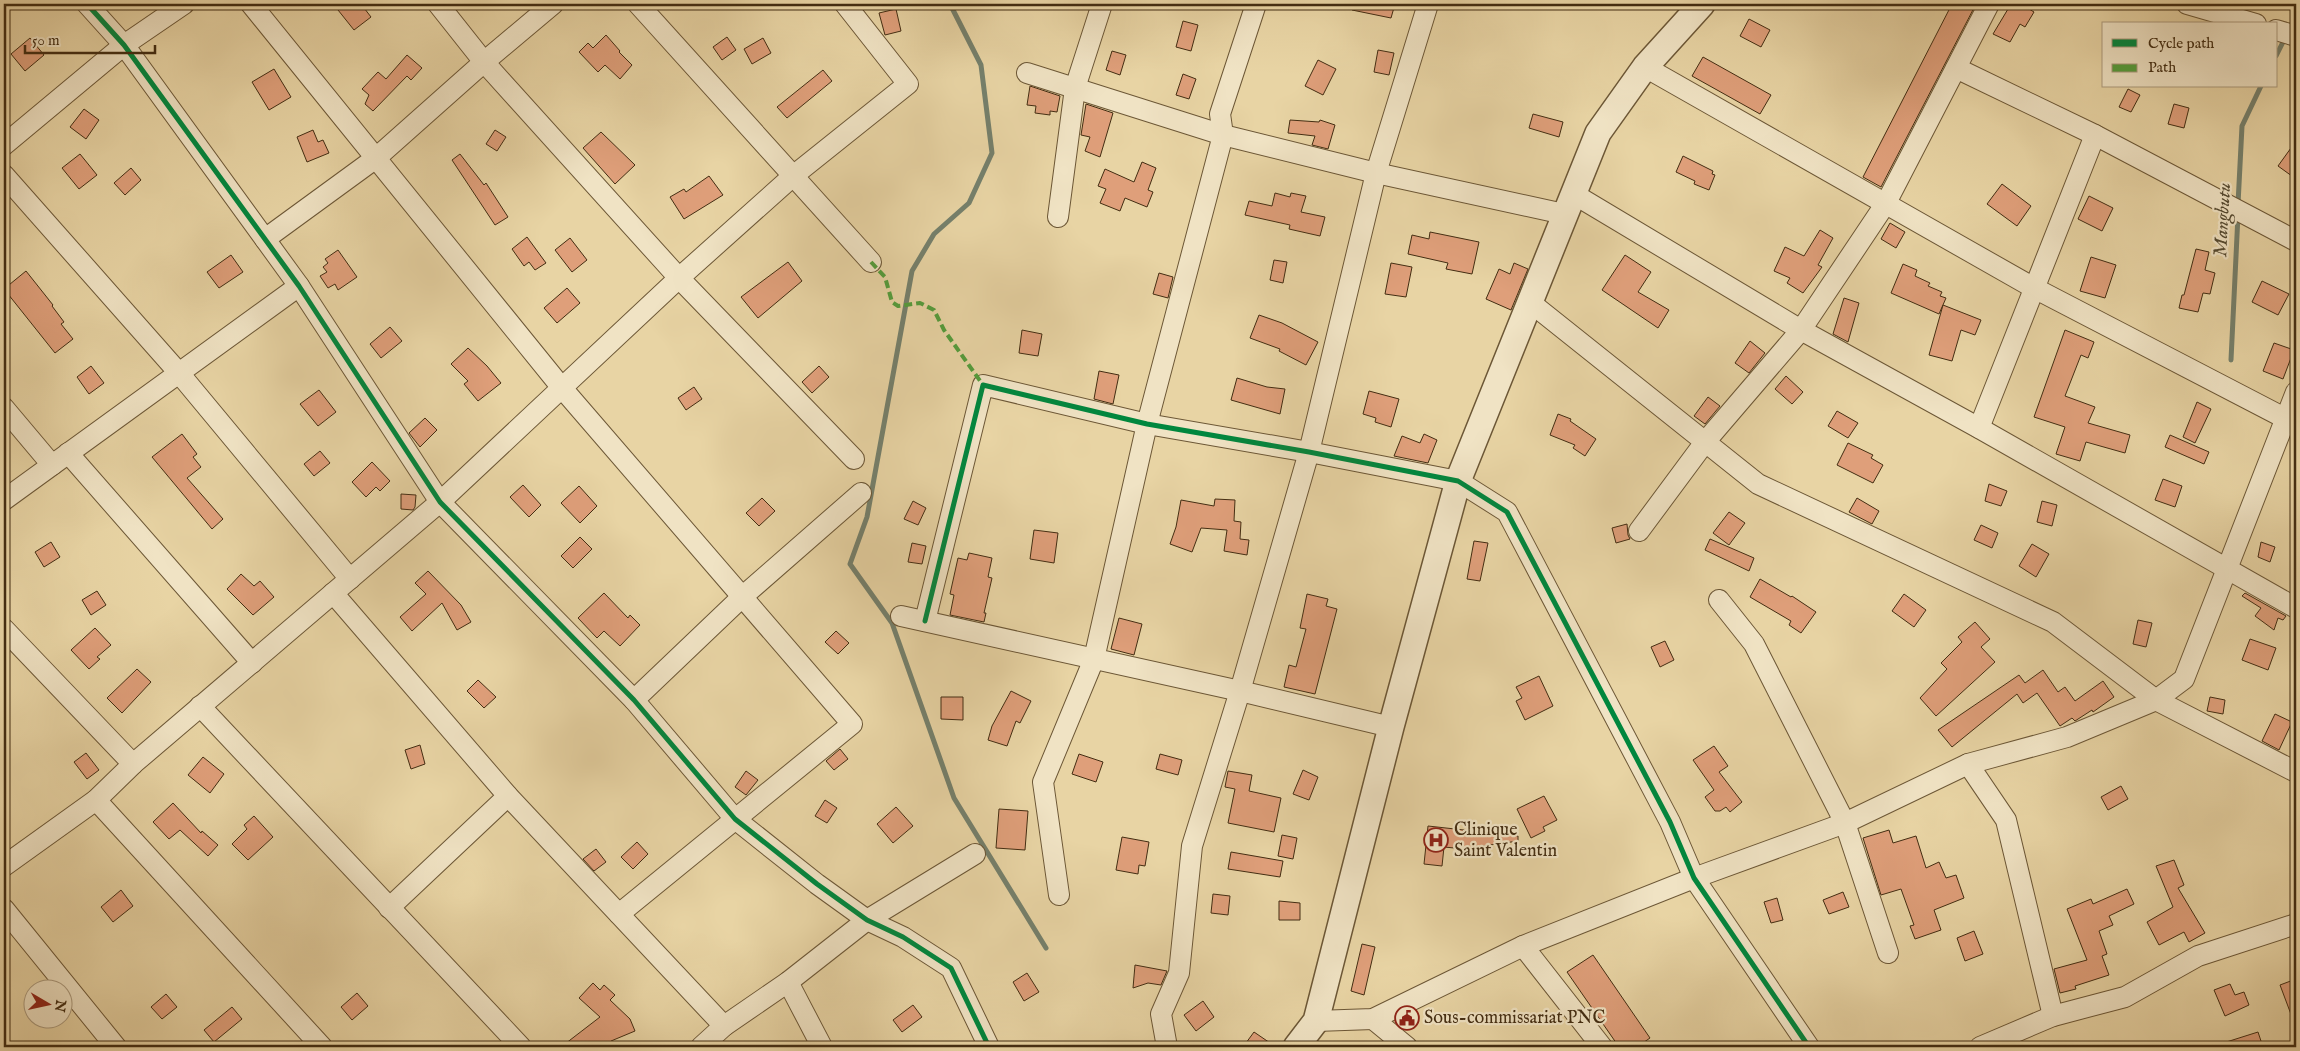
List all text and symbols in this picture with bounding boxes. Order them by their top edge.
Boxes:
scale bar [25,22,155,54]
legend [2102,22,2278,88]
text: 50 m [32,31,60,50]
text: Cycle path [2148,34,2214,53]
text: Path [2148,58,2176,77]
water label: Mangbutu [2209,182,2237,258]
place label: Clinique Saint Valentin [1454,819,1558,863]
hospital icon: Clinique Saint Valentin [1423,827,1449,853]
north arrow [22,978,72,1028]
text: N [50,997,70,1013]
public building icon: Sous-commissariat PNC [1394,1005,1420,1031]
place label: Sous-commissariat PNC [1424,1007,1605,1030]

